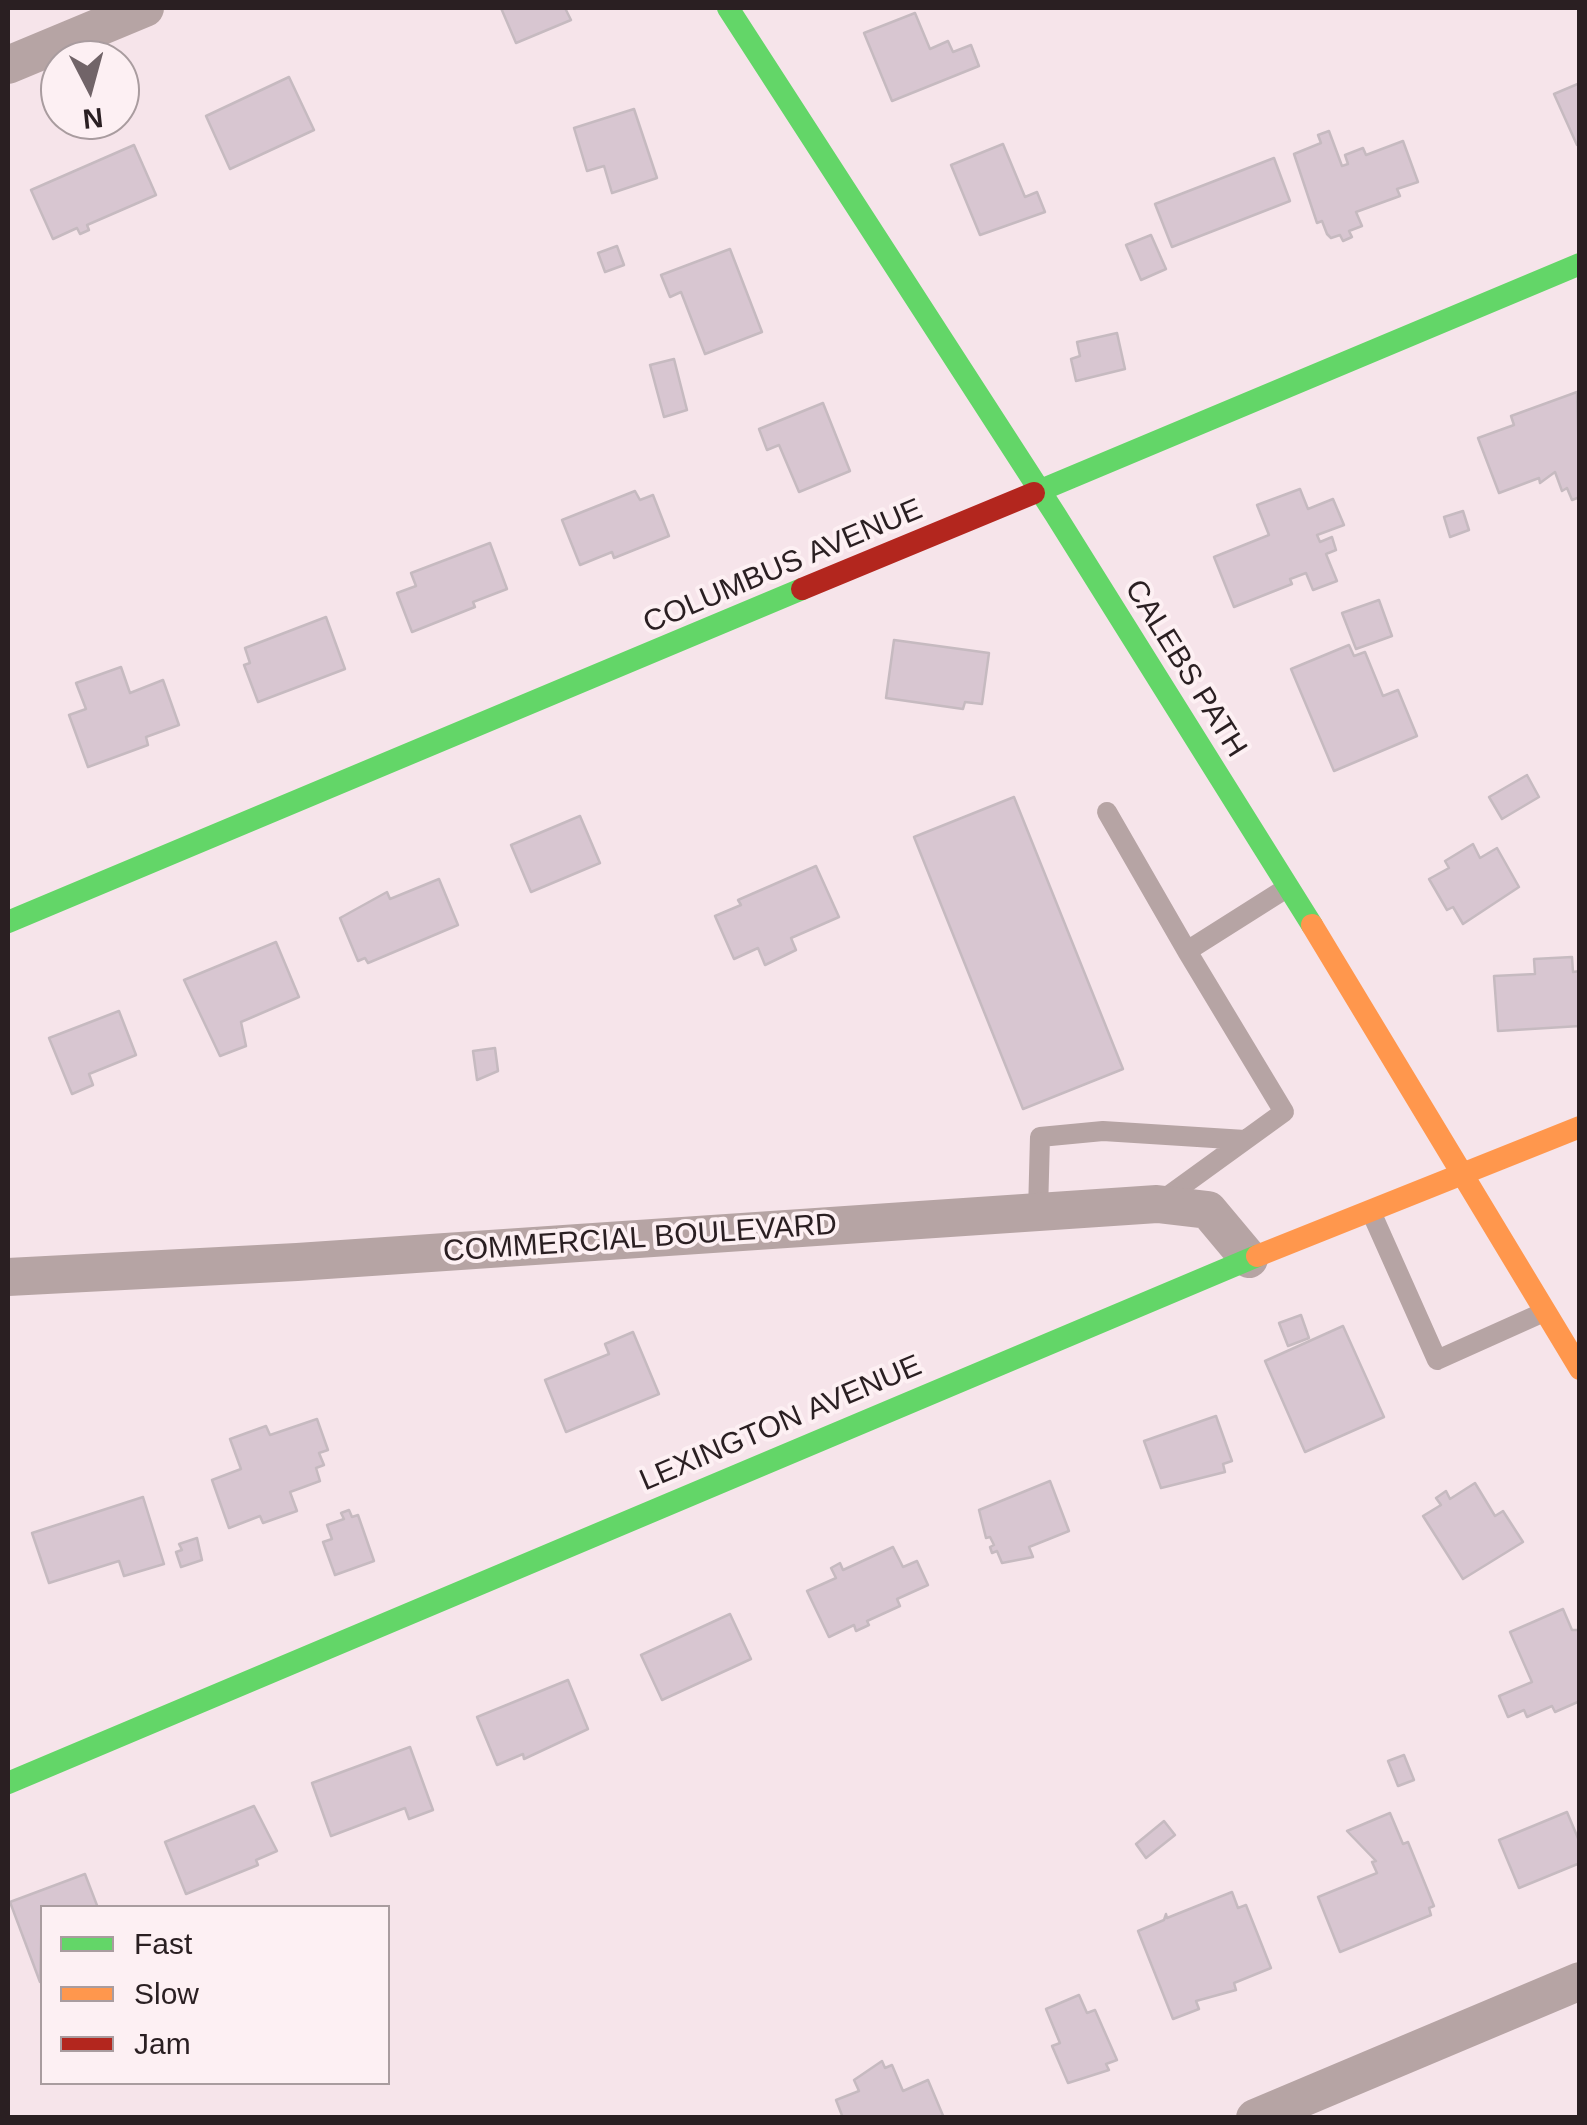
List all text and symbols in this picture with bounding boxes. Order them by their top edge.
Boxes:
north arrow [40,40,140,140]
text: N [81,102,105,135]
street label: COLUMBUS AVENUE [638,492,928,642]
street label: CALEBS PATH [1116,574,1254,764]
street label: COMMERCIAL BOULEVARD [442,1207,838,1271]
street label: LEXINGTON AVENUE [635,1348,927,1500]
legend [40,1905,390,2085]
text: Fast [134,1927,192,1960]
text: Slow [134,1977,199,2010]
text: Jam [134,2027,191,2060]

